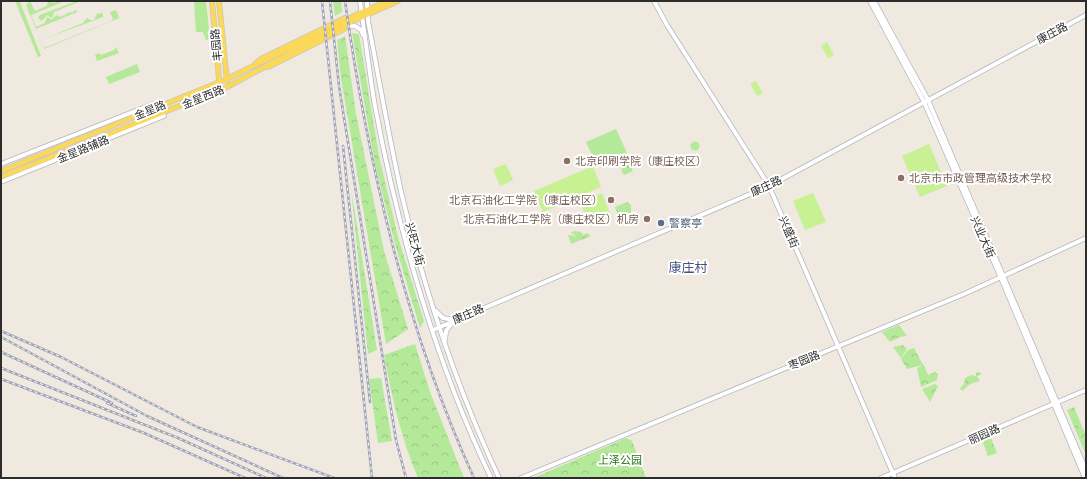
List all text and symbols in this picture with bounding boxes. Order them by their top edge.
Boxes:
street label: 康庄路 [1034,19,1070,47]
street label: 丰园路 [208,28,224,62]
street label: 金星西路 [180,82,226,112]
street label: 金星路 [132,97,168,123]
street label: 金星路辅路 [55,132,111,166]
place label: 北京印刷学院（康庄校区） [575,154,707,168]
marker: 北京印刷学院（康庄校区） [562,156,572,166]
place label: 北京市市政管理高级技术学校 [909,171,1052,185]
street label: 康庄路 [748,173,784,199]
marker: 北京市市政管理高级技术学校 [896,173,906,183]
place label: 北京石油化工学院（康庄校区） [449,193,603,207]
marker: 北京石油化工学院（康庄校区） [606,195,616,205]
place label: 北京石油化工学院（康庄校区）机房 [463,212,639,226]
marker: 北京石油化工学院（康庄校区）机房 [642,214,652,224]
street label: 兴盛街 [776,214,802,250]
street label: 兴业大街 [968,214,998,260]
place label: 警察亭 [669,216,702,230]
marker: 警察亭 [656,218,666,228]
street label: 兴旺大街 [403,221,427,267]
district label: 康庄村 [668,259,708,276]
street label: 康庄路 [450,301,486,327]
street label: 枣园路 [786,347,822,373]
street label: 丽园路 [966,421,1002,447]
park label: 上泽公园 [598,453,642,467]

